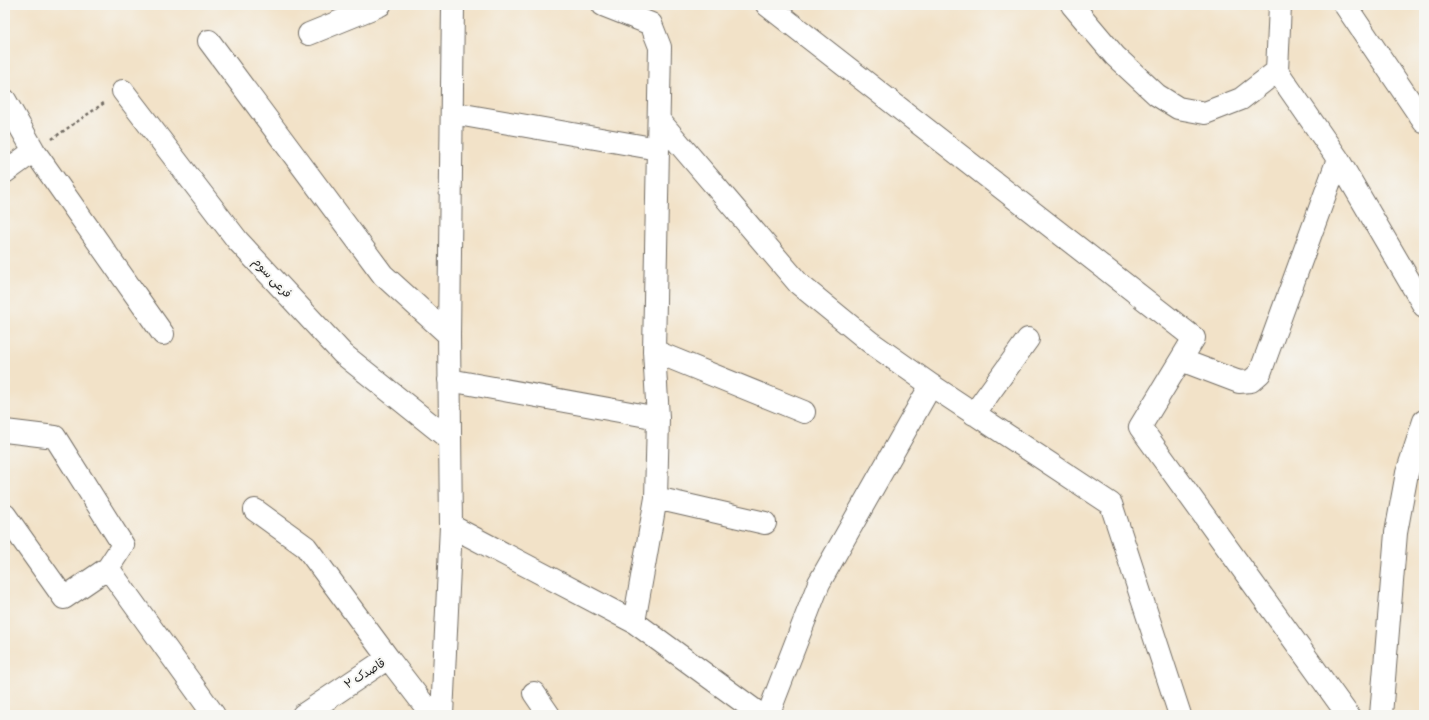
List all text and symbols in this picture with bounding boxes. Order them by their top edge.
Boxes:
street label: فرعی سوم [249,255,295,302]
street label: قاصدک ۲ [342,656,388,692]

